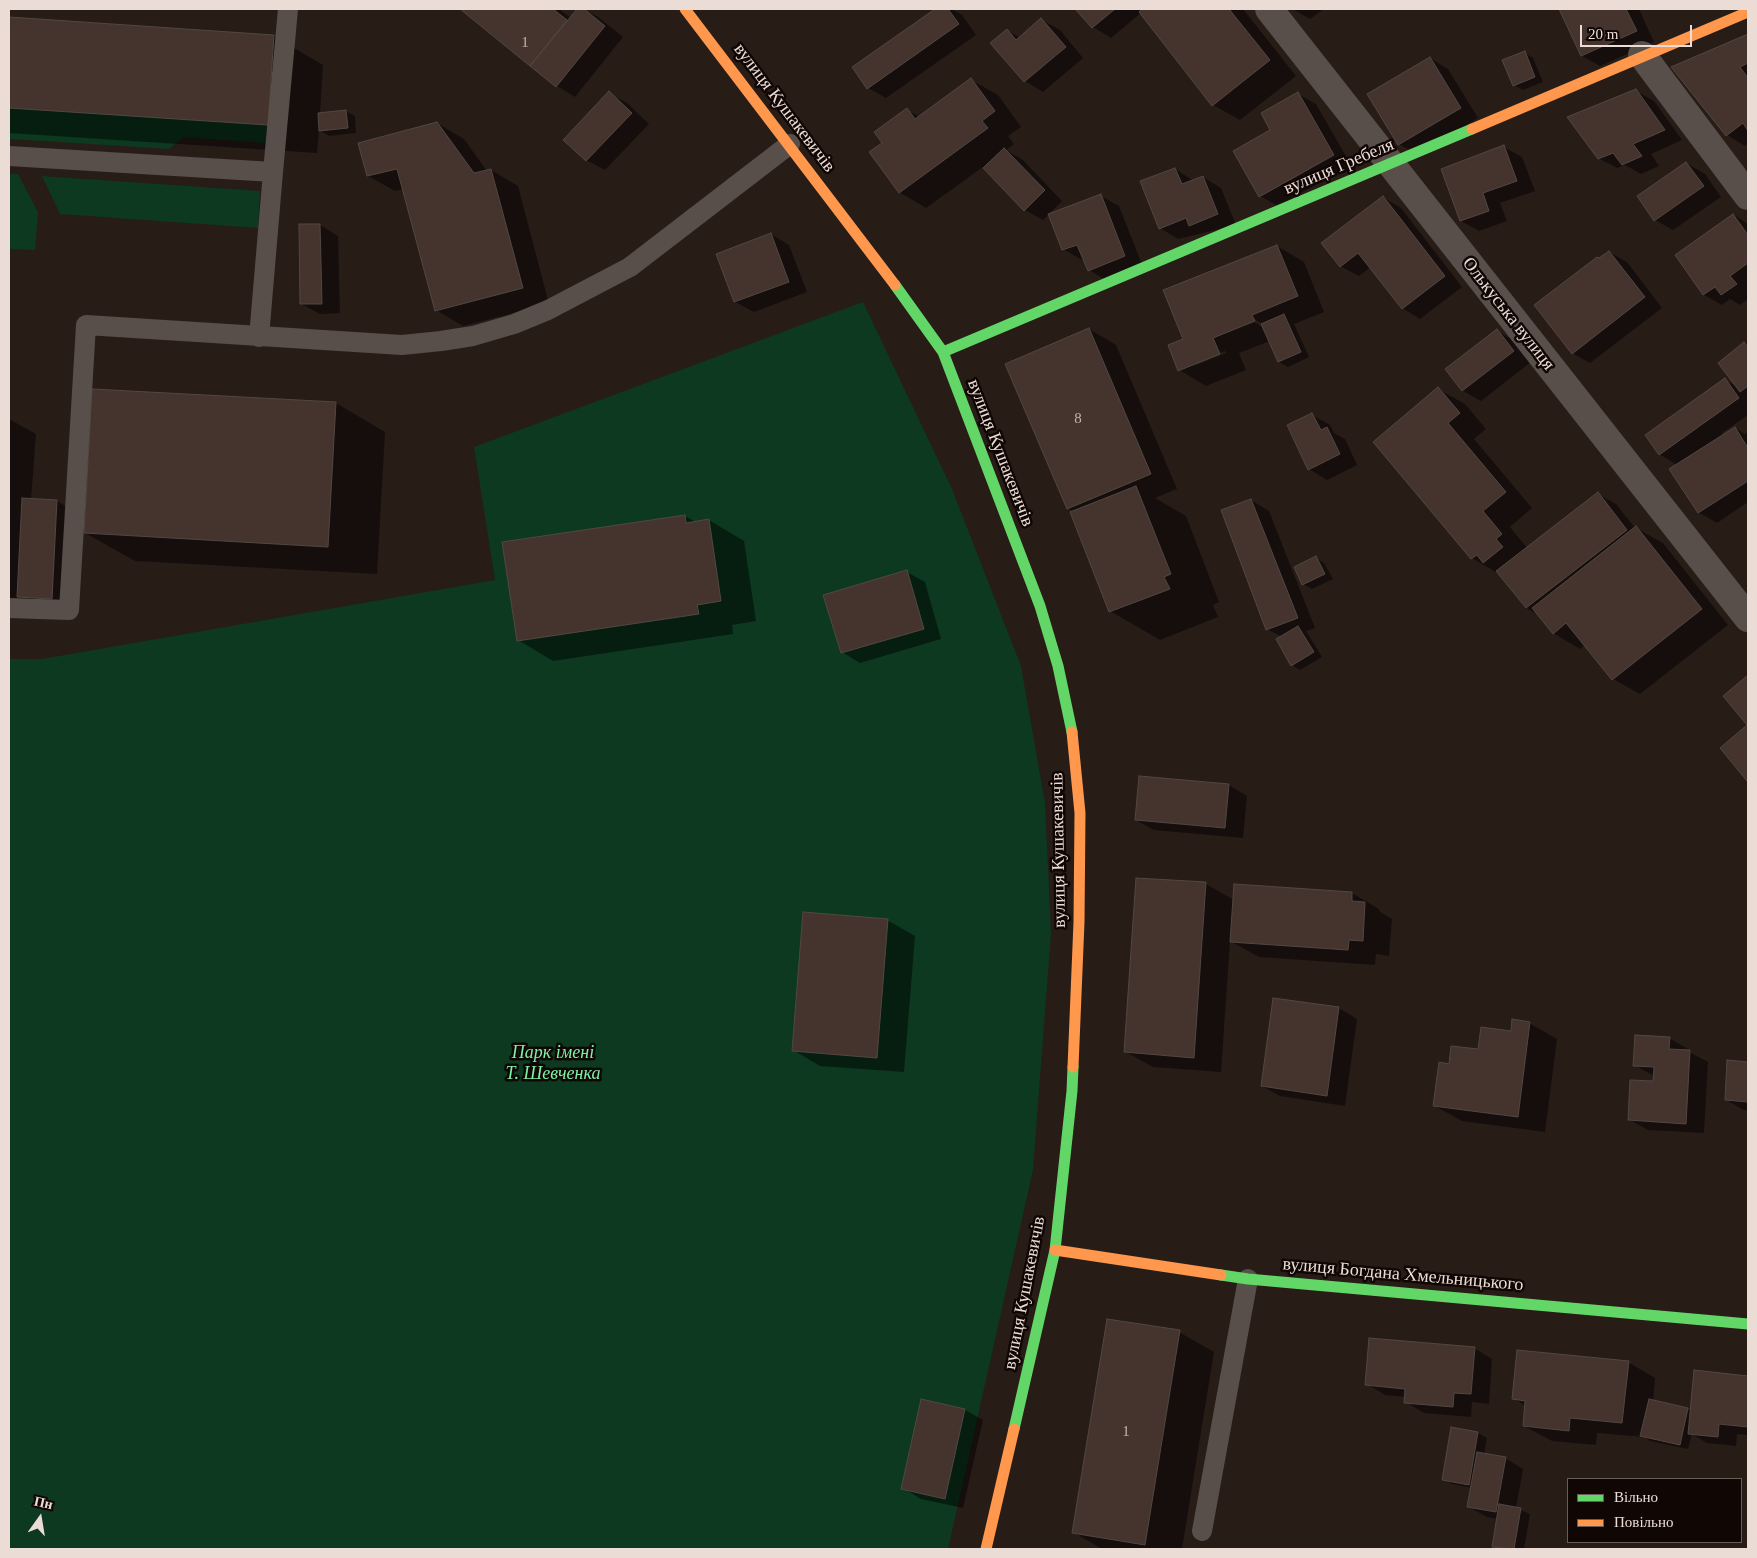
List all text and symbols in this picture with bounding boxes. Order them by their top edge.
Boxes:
scale bar [1582,15,1694,47]
text: 20 m [1588,26,1618,42]
house number: 1 [521,34,529,52]
street label: вулиця Кушакевичів [729,39,839,177]
street label: вулиця Гребеля [1281,134,1397,200]
street label: Олькуська вулиця [1457,253,1559,375]
street label: вулиця Кушакевичів [962,377,1038,529]
house number: 8 [1074,410,1082,428]
street label: вулиця Кушакевичів [1047,772,1071,928]
park label: Парк імені Т. Шевченка [506,1042,600,1084]
street label: вулиця Кушакевичів [1000,1215,1050,1371]
street label: вулиця Богдана Хмельницького [1282,1254,1524,1296]
house number: 1 [1122,1423,1130,1441]
legend [1567,1478,1742,1543]
text: Вільно [1614,1489,1658,1505]
north arrow [15,1493,65,1543]
text: Пн [33,1493,54,1512]
text: Повільно [1614,1514,1673,1530]

